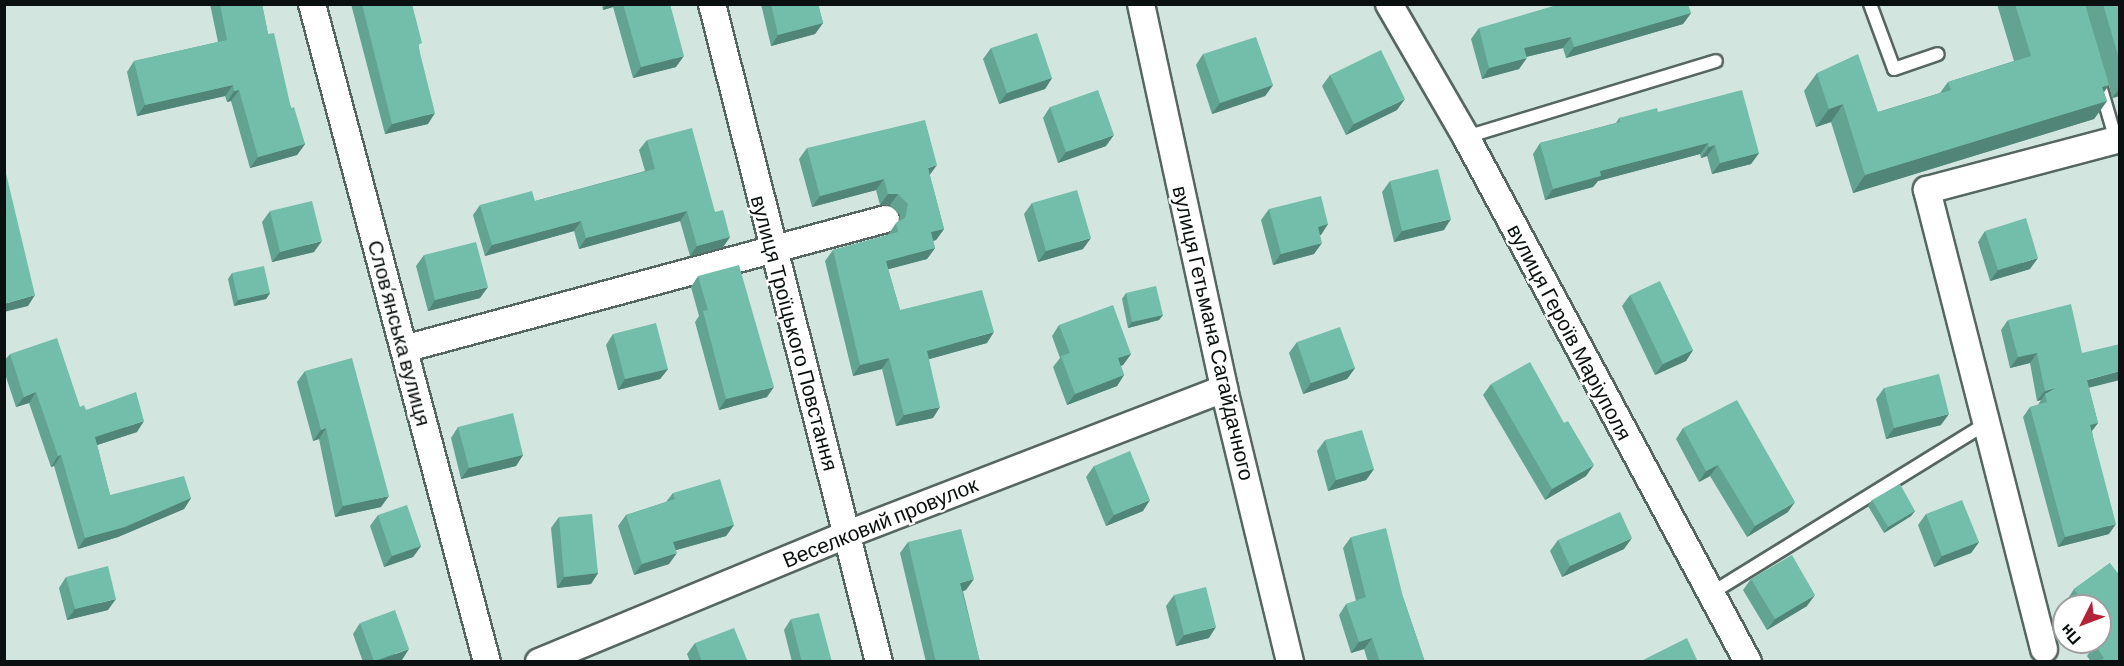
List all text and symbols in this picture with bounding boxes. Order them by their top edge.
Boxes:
street label: вулиця Гетьмана Сагайдачного [1168,183,1260,483]
street label: вулиця Троїцького Повстання [746,193,844,473]
street label: вулиця Героїв Маріуполя [1502,220,1638,444]
street label: Словʼянська вулиця [363,237,437,429]
street label: Веселковий провулок [779,471,981,573]
north arrow [2052,594,2112,654]
text: Пн [2056,621,2084,649]

